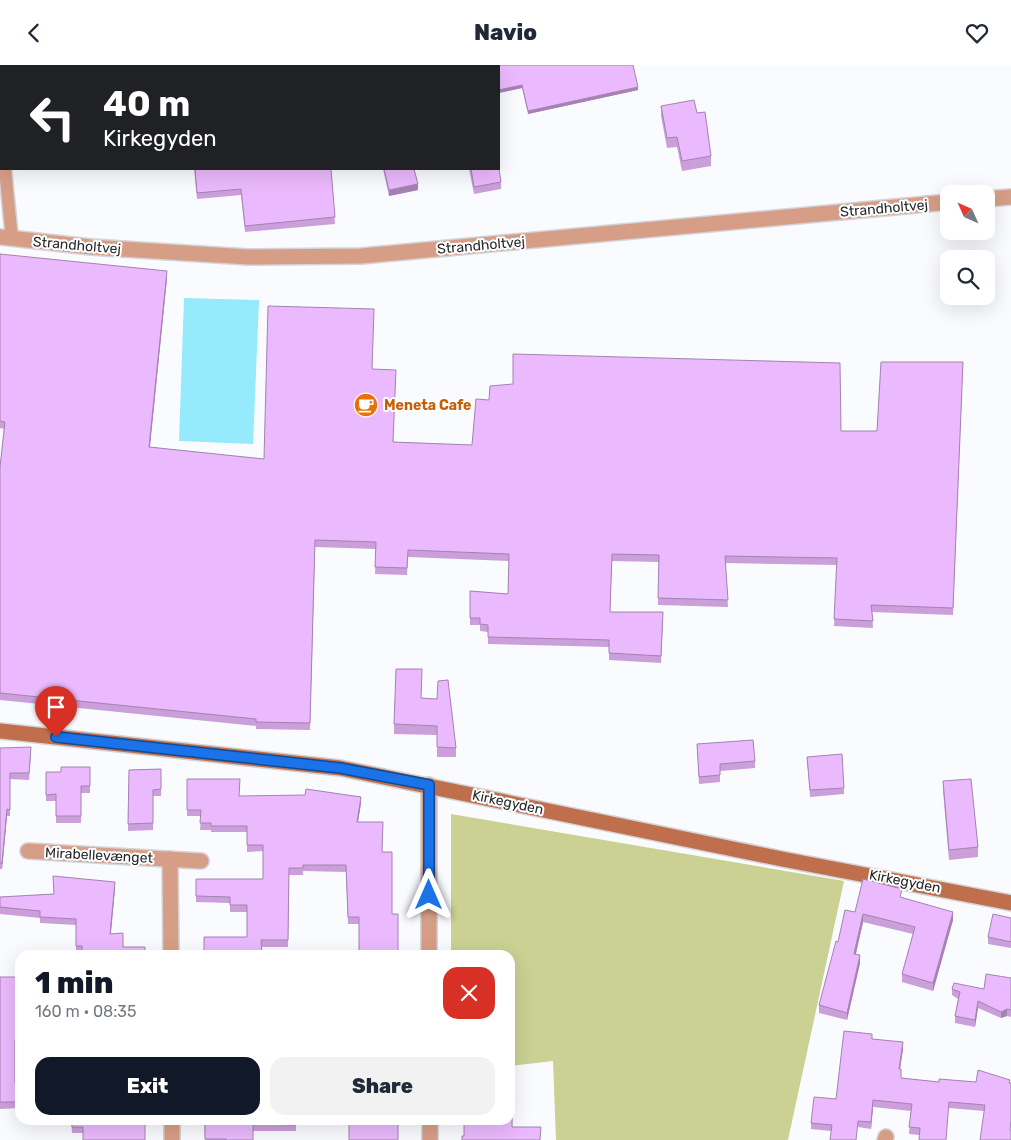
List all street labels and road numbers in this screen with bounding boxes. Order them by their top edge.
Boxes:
street label: Strandholtvej [839,196,929,221]
street label: Strandholtvej [32,233,122,258]
street label: Strandholtvej [436,233,526,258]
street label: Kirkegyden [471,787,545,818]
street label: Mirabellevænget [45,844,154,867]
street label: Kirkegyden [868,866,942,897]

